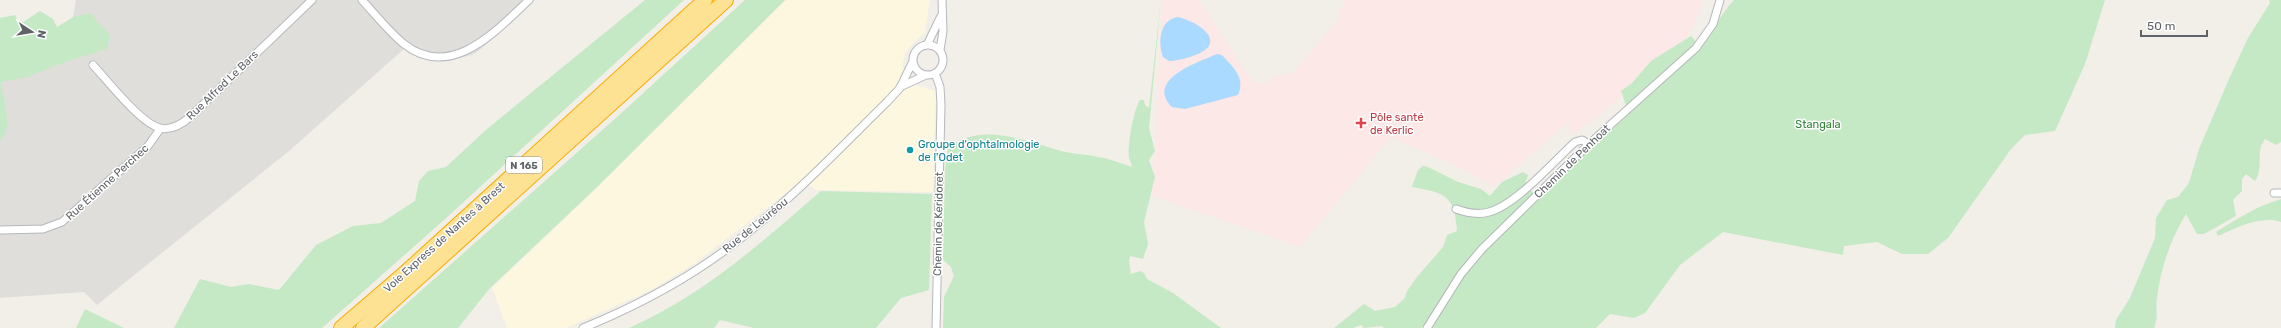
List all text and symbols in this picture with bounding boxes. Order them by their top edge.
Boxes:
north arrow [12,12,52,52]
scale bar [2141,12,2207,38]
text: 50 m [2147,19,2175,33]
text: N [34,29,48,39]
street label: Rue Alfred Le Bars [184,48,261,123]
place label: Pôle santé de Kerlic [1370,111,1424,137]
marker: Pôle santé de Kerlic [1355,117,1367,129]
park label: Stangala [1795,118,1841,131]
street label: Chemin de Penhoat [1532,121,1614,201]
place label: Groupe d'ophtalmologie de l'Odet [918,138,1040,164]
street label: Rue Étienne Perchec [63,142,151,223]
marker: Groupe d'ophtalmologie de l'Odet [905,145,915,155]
road number: N 165 [506,157,542,173]
street label: Chemin de Keridoret [931,171,946,276]
street label: Voie Express de Nantes à Brest [381,179,508,295]
street label: Rue de Leuréou [720,195,791,256]

